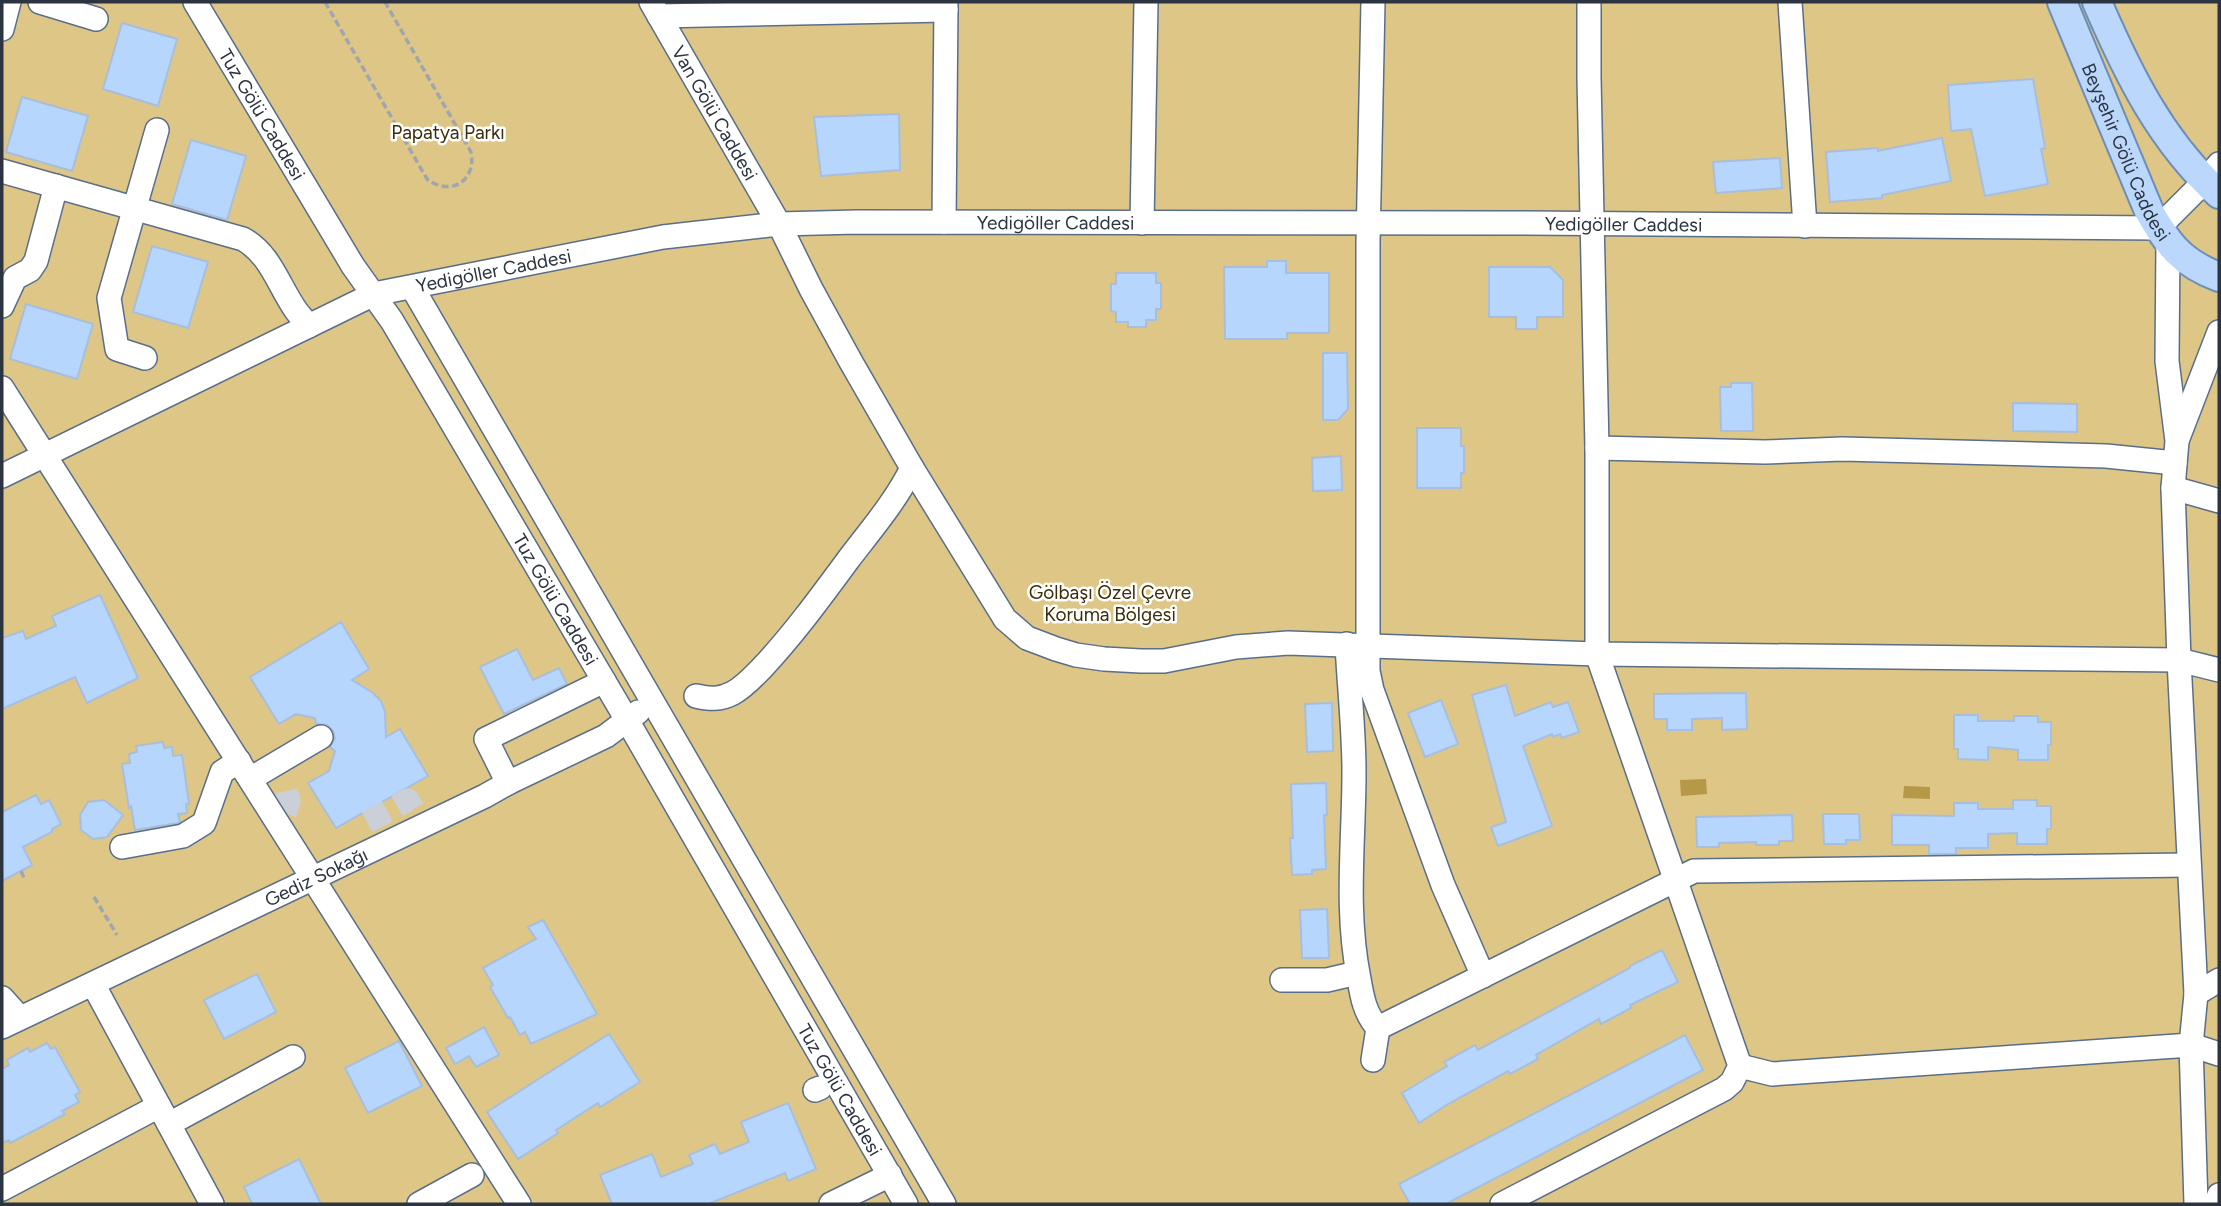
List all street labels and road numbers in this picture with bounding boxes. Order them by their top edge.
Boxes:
street label: Van Gölü Caddesi [667,42,762,185]
street label: Tuz Gölü Caddesi [214,45,310,184]
street label: Beyşehir Gölü Caddesi [2077,60,2175,246]
street label: Yedigöller Caddesi [977,211,1134,234]
street label: Yedigöller Caddesi [1545,212,1702,236]
street label: Yedigöller Caddesi [414,244,573,297]
street label: Tuz Gölü Caddesi [508,530,603,669]
street label: Gediz Sokağı [261,843,371,912]
street label: Tuz Gölü Caddesi [793,1020,887,1160]

